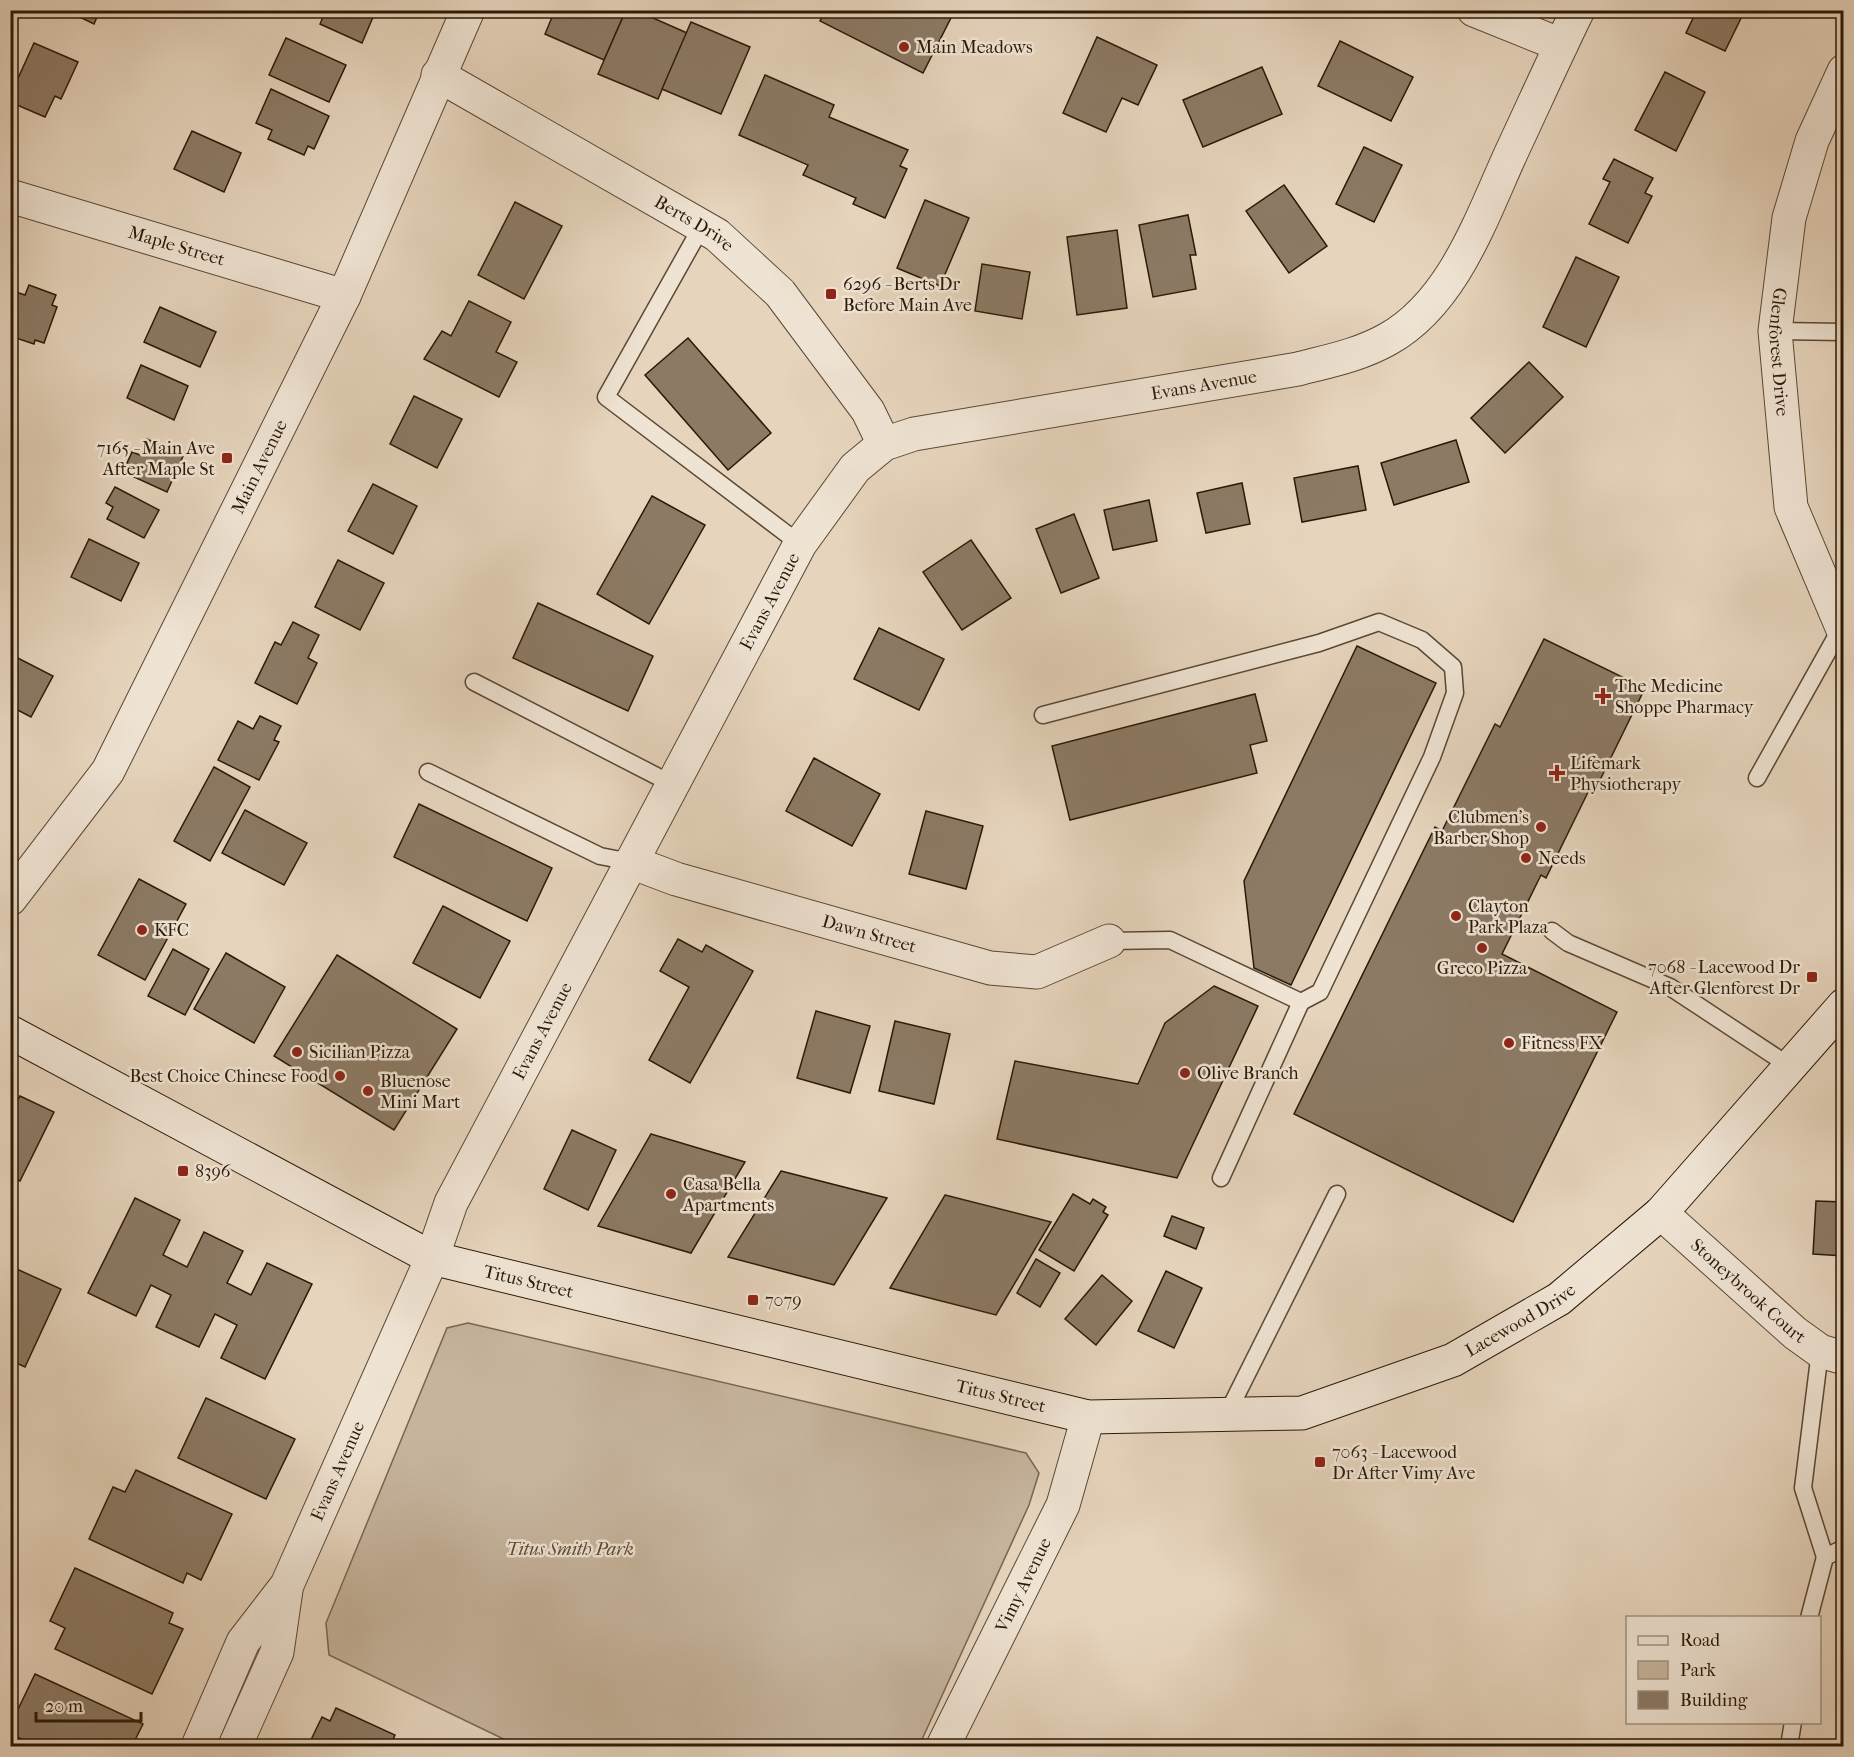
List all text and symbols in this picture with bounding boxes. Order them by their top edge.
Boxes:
place label: Main Meadows [916,37,1033,58]
marker: Main Meadows [897,40,911,54]
street label: Berts Drive [651,191,738,256]
street label: Maple Street [126,222,228,271]
place label: 6296 - Berts Dr Before Main Ave [843,274,972,316]
street label: Glenforest Drive [1764,286,1793,417]
marker: 6296 - Berts Dr Before Main Ave [824,287,838,301]
street label: Evans Avenue [1149,366,1259,405]
street label: Main Avenue [227,416,292,518]
place label: 7165 - Main Ave After Maple St [97,438,216,480]
marker: 7165 - Main Ave After Maple St [220,451,234,465]
street label: Evans Avenue [736,549,804,654]
place label: The Medicine Shoppe Pharmacy [1615,676,1755,718]
marker: The Medicine Shoppe Pharmacy [1596,689,1610,703]
place label: Lifemark Physiotherapy [1570,753,1682,795]
marker: Lifemark Physiotherapy [1548,764,1566,782]
place label: Clubmen's Barber Shop [1433,807,1529,849]
marker: Clubmen's Barber Shop [1534,820,1548,834]
place label: Needs [1538,848,1586,869]
marker: Needs [1519,851,1533,865]
place label: Clayton Park Plaza [1468,896,1549,938]
marker: Clayton Park Plaza [1449,909,1463,923]
street label: Dawn Street [820,911,919,958]
place label: KFC [154,920,189,941]
marker: KFC [135,923,149,937]
marker: Greco Pizza [1475,941,1489,955]
place label: 7068 - Lacewood Dr After Glenforest Dr [1648,957,1800,999]
place label: Greco Pizza [1437,958,1528,979]
marker: 7068 - Lacewood Dr After Glenforest Dr [1805,970,1819,984]
street label: Evans Avenue [508,979,577,1083]
place label: Fitness FX [1521,1033,1602,1054]
marker: Fitness FX [1502,1036,1516,1050]
place label: Sicilian Pizza [309,1042,411,1063]
marker: Sicilian Pizza [290,1045,304,1059]
place label: Olive Branch [1197,1063,1299,1084]
place label: Best Choice Chinese Food [130,1066,328,1087]
marker: Olive Branch [1178,1066,1192,1080]
marker: Best Choice Chinese Food [333,1069,347,1083]
place label: Bluenose Mini Mart [380,1071,461,1113]
marker: Bluenose Mini Mart [361,1084,375,1098]
place label: 8396 [195,1161,231,1182]
marker: 8396 [176,1164,190,1178]
place label: Casa Bella Apartments [682,1174,774,1216]
marker: Casa Bella Apartments [664,1187,678,1201]
street label: Stoneybrook Court [1686,1235,1810,1348]
street label: Titus Street [481,1261,576,1303]
street label: Lacewood Drive [1462,1279,1580,1362]
place label: 7079 [765,1290,802,1311]
marker: 7079 [746,1293,760,1307]
street label: Titus Street [954,1375,1048,1417]
street label: Evans Avenue [307,1418,369,1524]
place label: 7063 - Lacewood Dr After Vimy Ave [1332,1442,1476,1484]
marker: 7063 - Lacewood Dr After Vimy Ave [1313,1455,1327,1469]
street label: Vimy Avenue [991,1534,1056,1637]
park label: Titus Smith Park [506,1539,634,1560]
legend [1626,1616,1821,1724]
text: Road [1680,1630,1720,1651]
text: Park [1680,1660,1717,1681]
scale bar [36,1685,141,1723]
text: Building [1680,1690,1748,1711]
text: 20 m [45,1696,83,1717]

